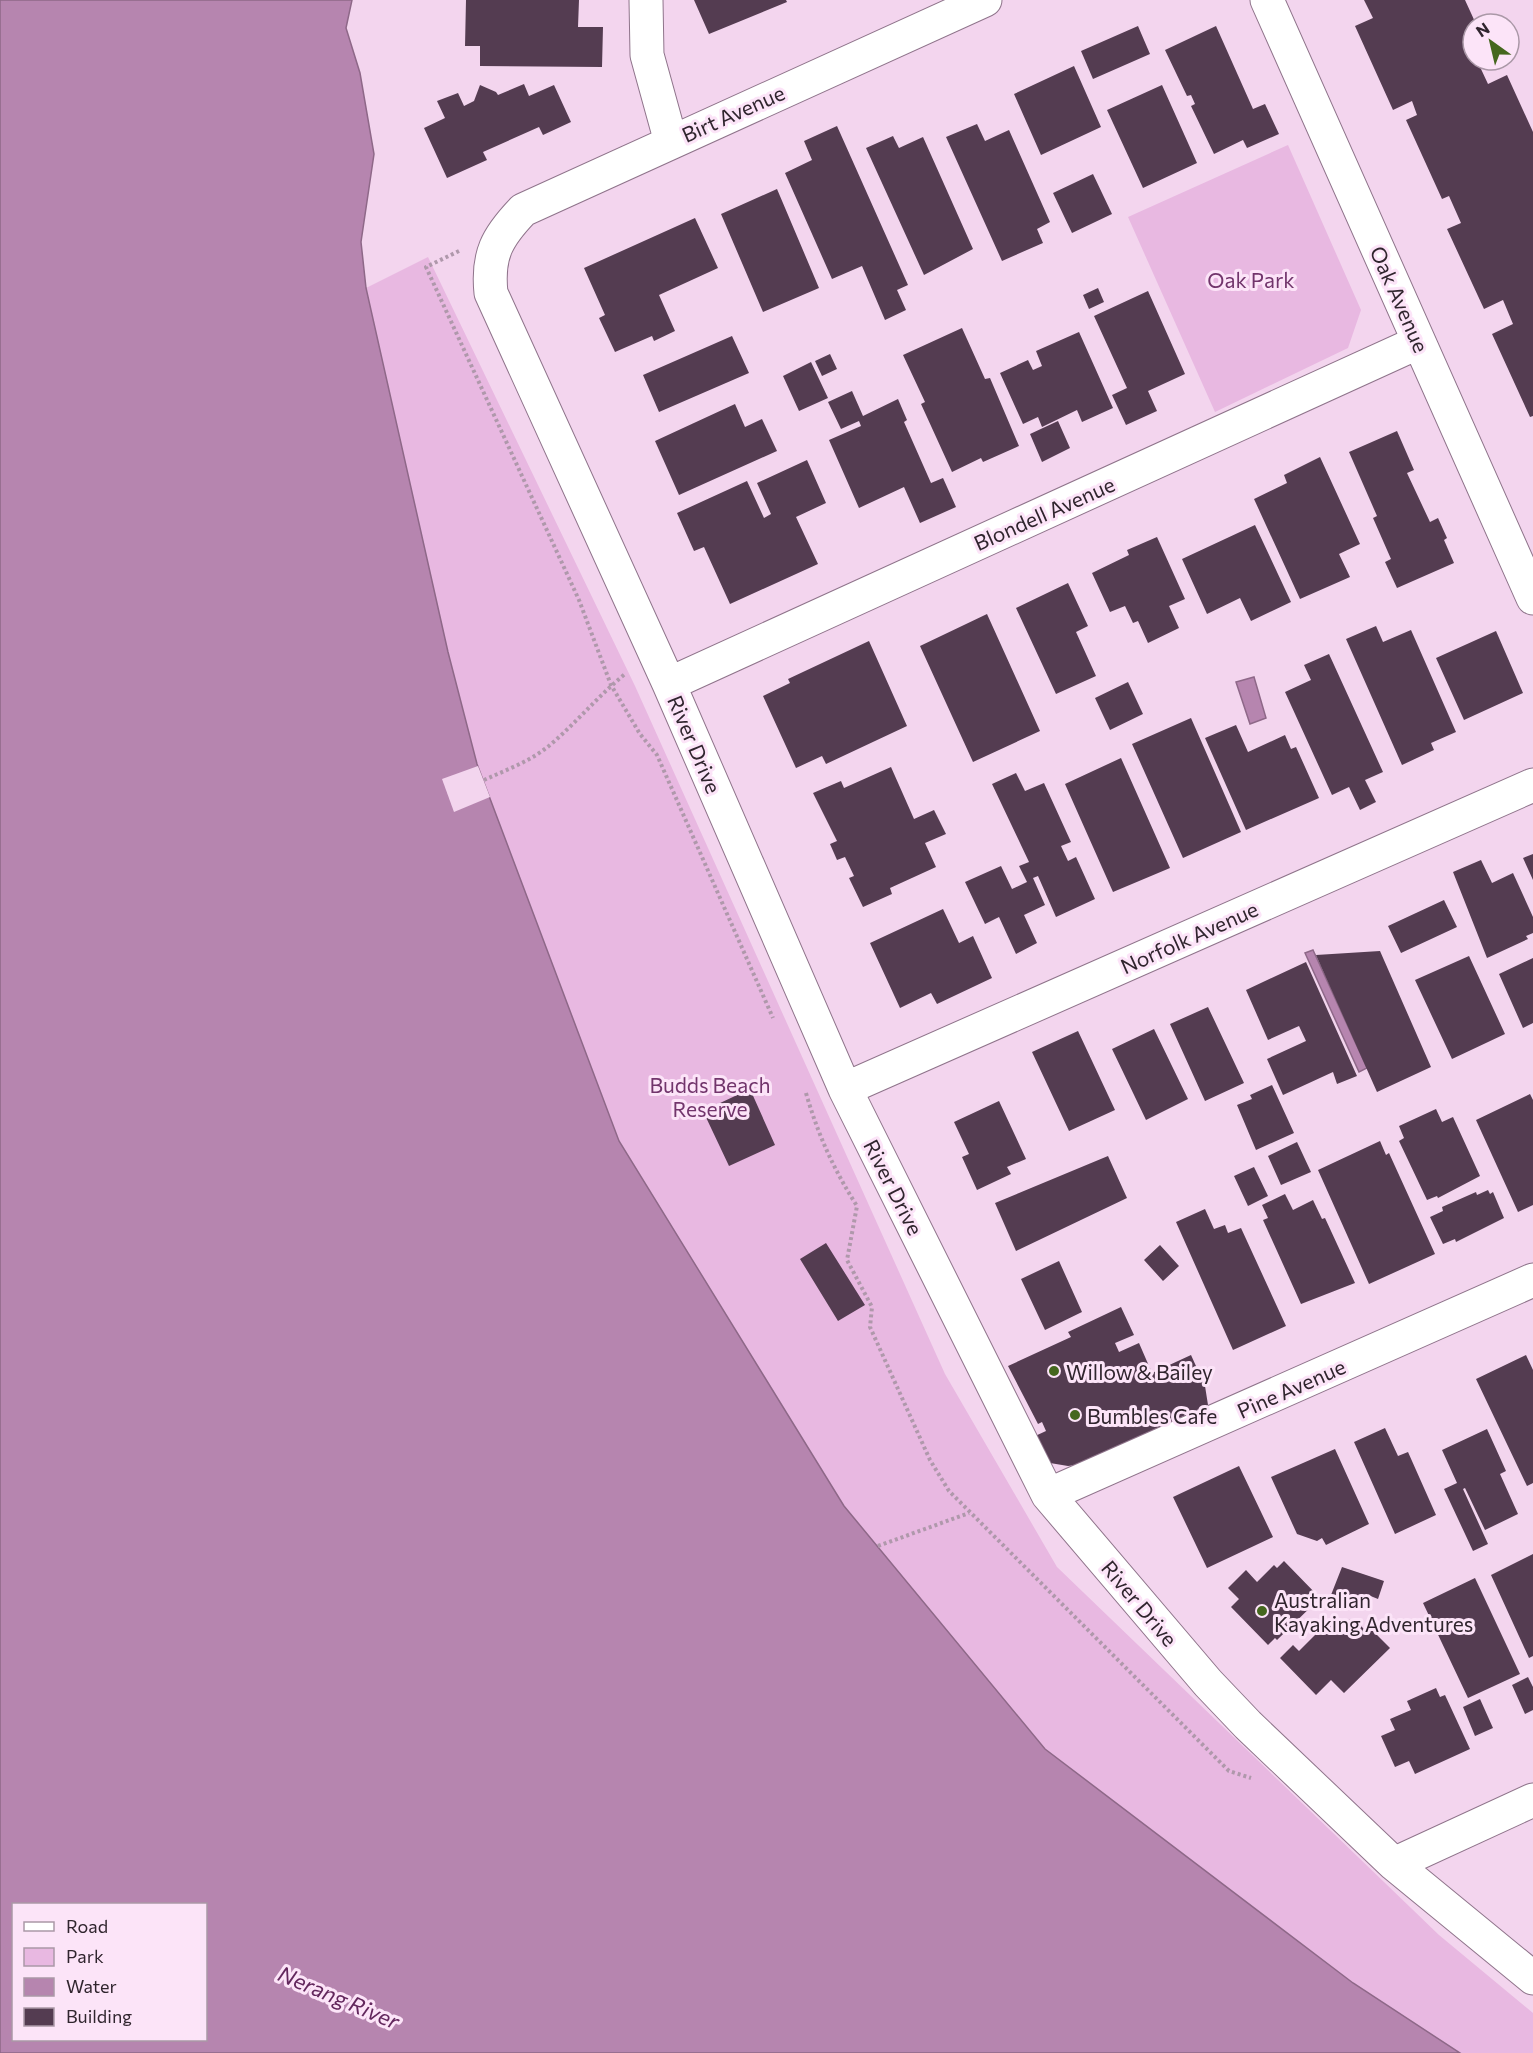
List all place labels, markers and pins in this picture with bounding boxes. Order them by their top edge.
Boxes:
place label: Willow & Bailey [1066,1359,1213,1384]
marker: Willow & Bailey [1047,1364,1061,1378]
place label: Bumbles Cafe [1087,1403,1217,1428]
marker: Bumbles Cafe [1068,1408,1082,1422]
place label: Australian Kayaking Adventures [1274,1587,1473,1636]
marker: Australian Kayaking Adventures [1255,1604,1269,1618]

